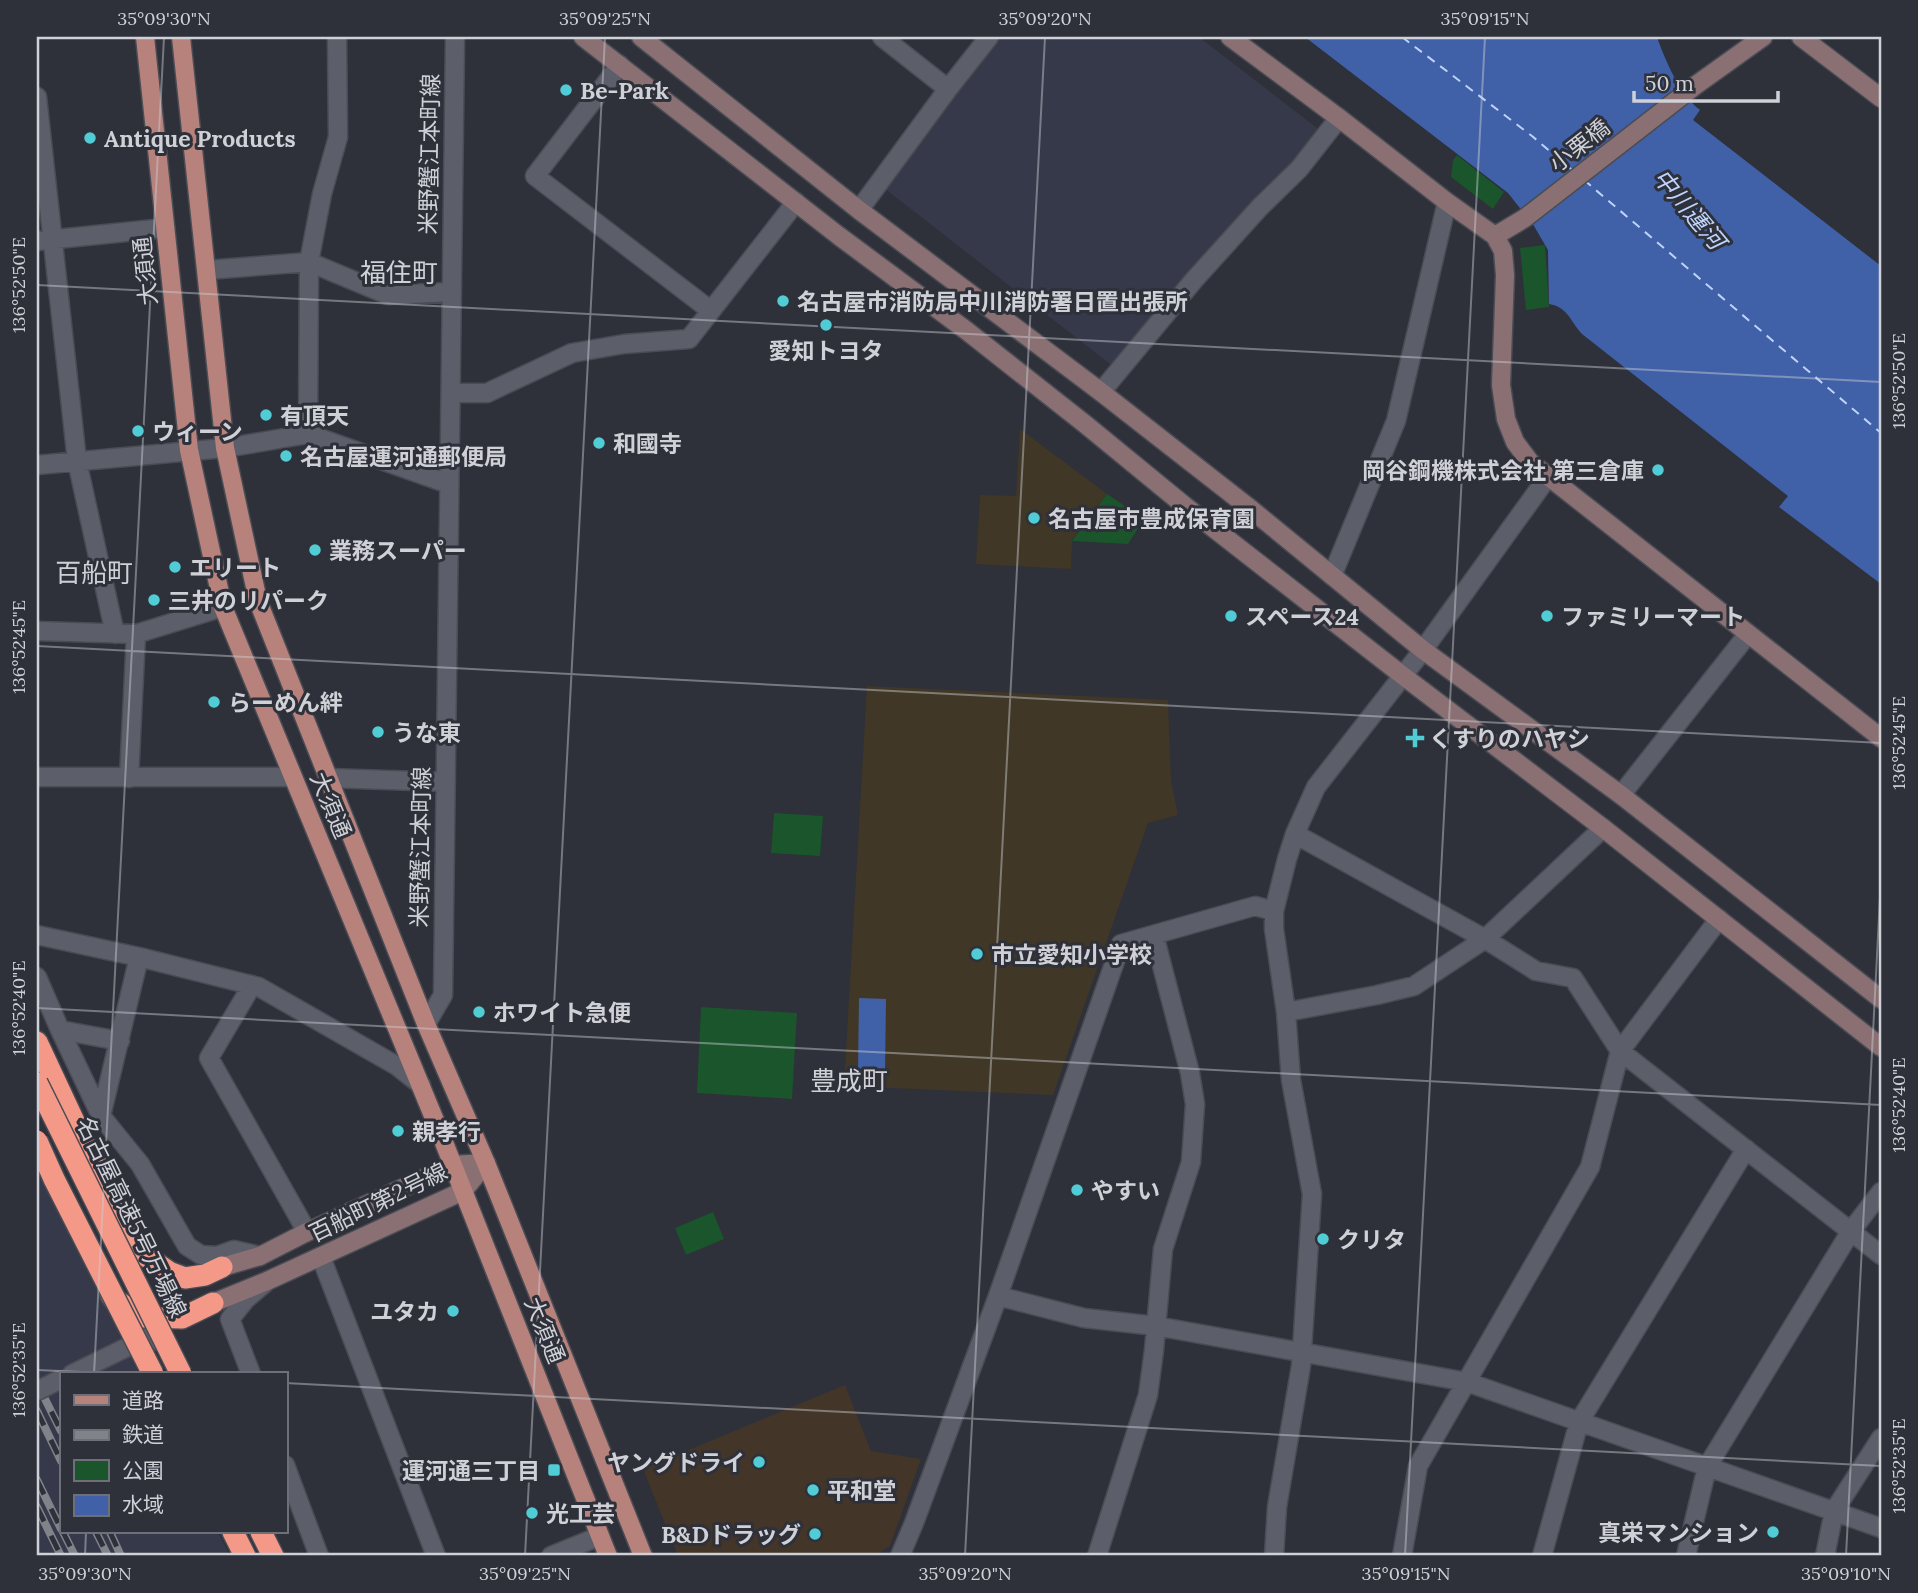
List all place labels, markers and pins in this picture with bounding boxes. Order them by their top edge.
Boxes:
place label: Be-Park [580,76,669,105]
marker: Be-Park [558,82,574,98]
place label: Antique Products [104,124,296,153]
marker: Antique Products [82,130,98,146]
place label: 名古屋市消防局中川消防署日置出張所 [797,287,1188,316]
marker: 名古屋市消防局中川消防署日置出張所 [775,293,791,309]
marker: 愛知トヨタ [818,317,834,333]
place label: 愛知トヨタ [769,336,884,365]
place label: 有頂天 [280,401,349,430]
marker: 有頂天 [258,407,274,423]
place label: ウィーン [152,417,243,446]
marker: ウィーン [130,423,146,439]
place label: 和國寺 [613,429,682,458]
marker: 和國寺 [591,435,607,451]
place label: 名古屋運河通郵便局 [300,442,507,471]
marker: 名古屋運河通郵便局 [278,448,294,464]
place label: 岡谷鋼機株式会社 第三倉庫 [1362,456,1644,485]
marker: 岡谷鋼機株式会社 第三倉庫 [1650,462,1666,478]
place label: 名古屋市豊成保育園 [1048,504,1255,533]
marker: 名古屋市豊成保育園 [1026,510,1042,526]
place label: 業務スーパー [329,536,467,565]
marker: 業務スーパー [307,542,323,558]
place label: エリート [189,553,281,582]
marker: エリート [167,559,183,575]
place label: 三井のリパーク [168,586,329,615]
marker: 三井のリパーク [146,592,162,608]
place label: スペース24 [1245,602,1359,631]
place label: ファミリーマート [1561,602,1745,631]
marker: スペース24 [1223,608,1239,624]
marker: ファミリーマート [1539,608,1555,624]
place label: らーめん絆 [228,688,343,717]
marker: らーめん絆 [206,694,222,710]
place label: うな東 [392,718,461,747]
marker: うな東 [370,724,386,740]
place label: くすりのハヤシ [1429,724,1590,753]
marker: くすりのハヤシ [1407,730,1423,746]
place label: 市立愛知小学校 [991,940,1152,969]
marker: 市立愛知小学校 [969,946,985,962]
place label: ホワイト急便 [493,998,631,1027]
marker: ホワイト急便 [471,1004,487,1020]
place label: 親孝行 [412,1117,481,1146]
marker: 親孝行 [390,1123,406,1139]
place label: やすい [1091,1176,1160,1205]
marker: やすい [1069,1182,1085,1198]
place label: クリタ [1337,1225,1406,1254]
marker: クリタ [1315,1231,1331,1247]
place label: ユタカ [370,1297,439,1326]
marker: ユタカ [445,1303,461,1319]
place label: ヤングドライ [607,1448,745,1477]
marker: ヤングドライ [751,1454,767,1470]
place label: 運河通三丁目 [402,1456,540,1485]
marker: 運河通三丁目 [546,1462,562,1478]
place label: 平和堂 [827,1476,896,1505]
marker: 平和堂 [805,1482,821,1498]
place label: 光工芸 [546,1499,615,1528]
marker: 光工芸 [524,1505,540,1521]
place label: 真栄マンション [1598,1518,1759,1547]
place label: B&Dドラッグ [661,1520,801,1549]
marker: 真栄マンション [1765,1524,1781,1540]
marker: B&Dドラッグ [807,1526,823,1542]

